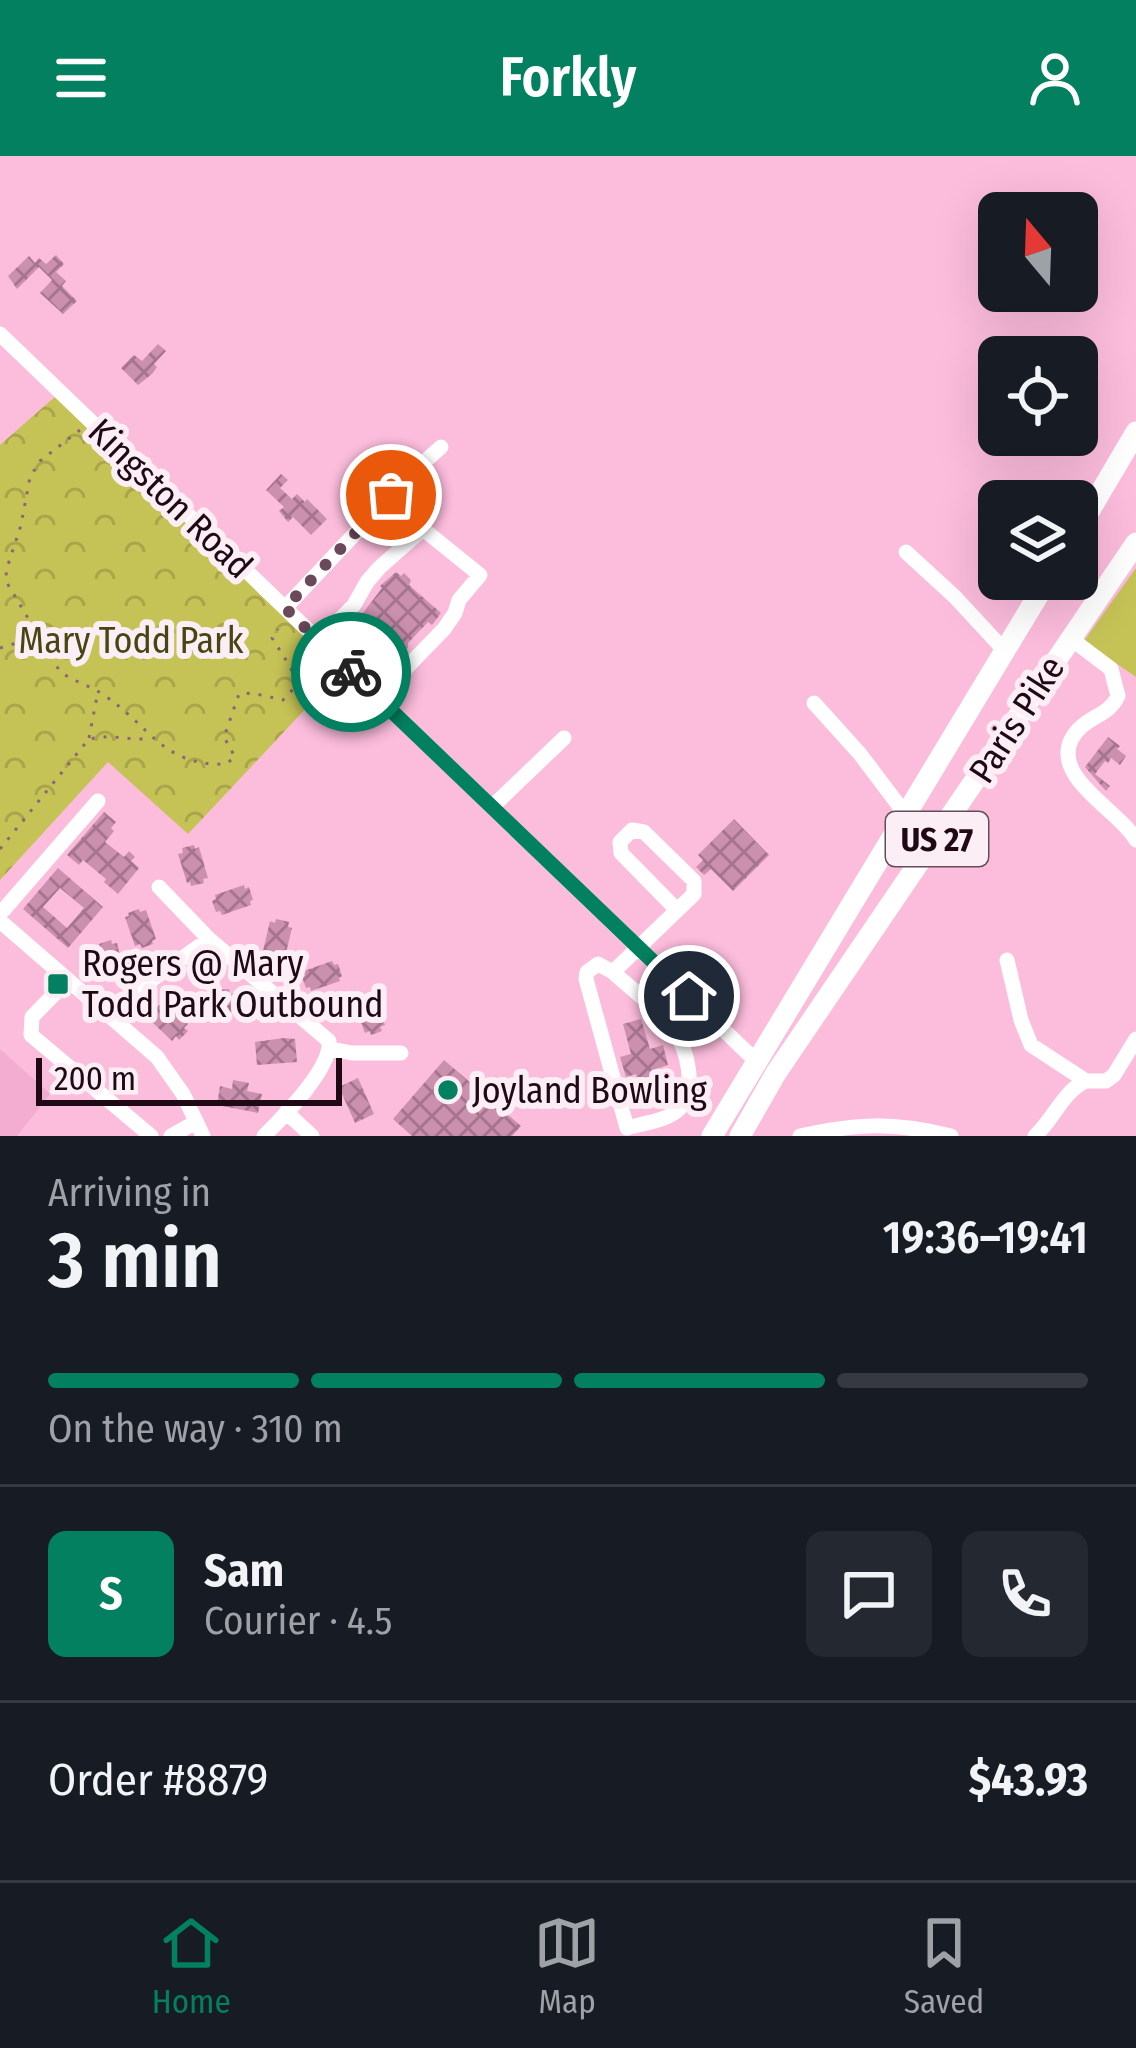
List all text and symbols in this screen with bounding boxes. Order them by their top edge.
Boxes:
icon: menu [48,45,114,111]
icon: person [1022,45,1088,111]
text: Forkly [500,46,636,110]
north arrow [978,192,1098,312]
map controls [978,192,1098,600]
button: locate [978,336,1098,456]
street label: Kingston Road [79,409,262,588]
pin [340,444,442,546]
icon: bag [358,462,424,528]
button: layers [978,480,1098,600]
courier [291,612,411,732]
park label: Mary Todd Park [19,619,244,663]
icon: bike [318,639,384,705]
street label: Paris Pike [960,648,1074,791]
road number: US 27 [886,812,988,866]
place label: Rogers @ Mary Todd Park Outbound [82,942,383,1027]
pin [638,945,740,1047]
icon: home [656,963,722,1029]
marker: Rogers @ Mary Todd Park Outbound [45,971,71,997]
scale bar [36,1052,342,1105]
text: 200 m [54,1059,136,1099]
place label: Joyland Bowling [472,1069,707,1113]
marker: Joyland Bowling [435,1077,461,1103]
text: Arriving in [48,1170,211,1216]
text: 19:36–19:41 [883,1211,1088,1265]
text: 3 min [48,1214,222,1308]
text: On the way · 310 m [48,1406,343,1452]
button: chat [806,1531,932,1657]
button: phone [962,1531,1088,1657]
text: Sam [204,1544,284,1598]
text: S [99,1567,123,1621]
text: Courier · 4.5 [204,1598,392,1644]
text: Order #8879 [48,1753,268,1807]
text: $43.93 [969,1753,1088,1807]
tab: Home [152,1910,231,2022]
tab: Map [534,1910,600,2022]
tab: Saved [904,1910,984,2022]

